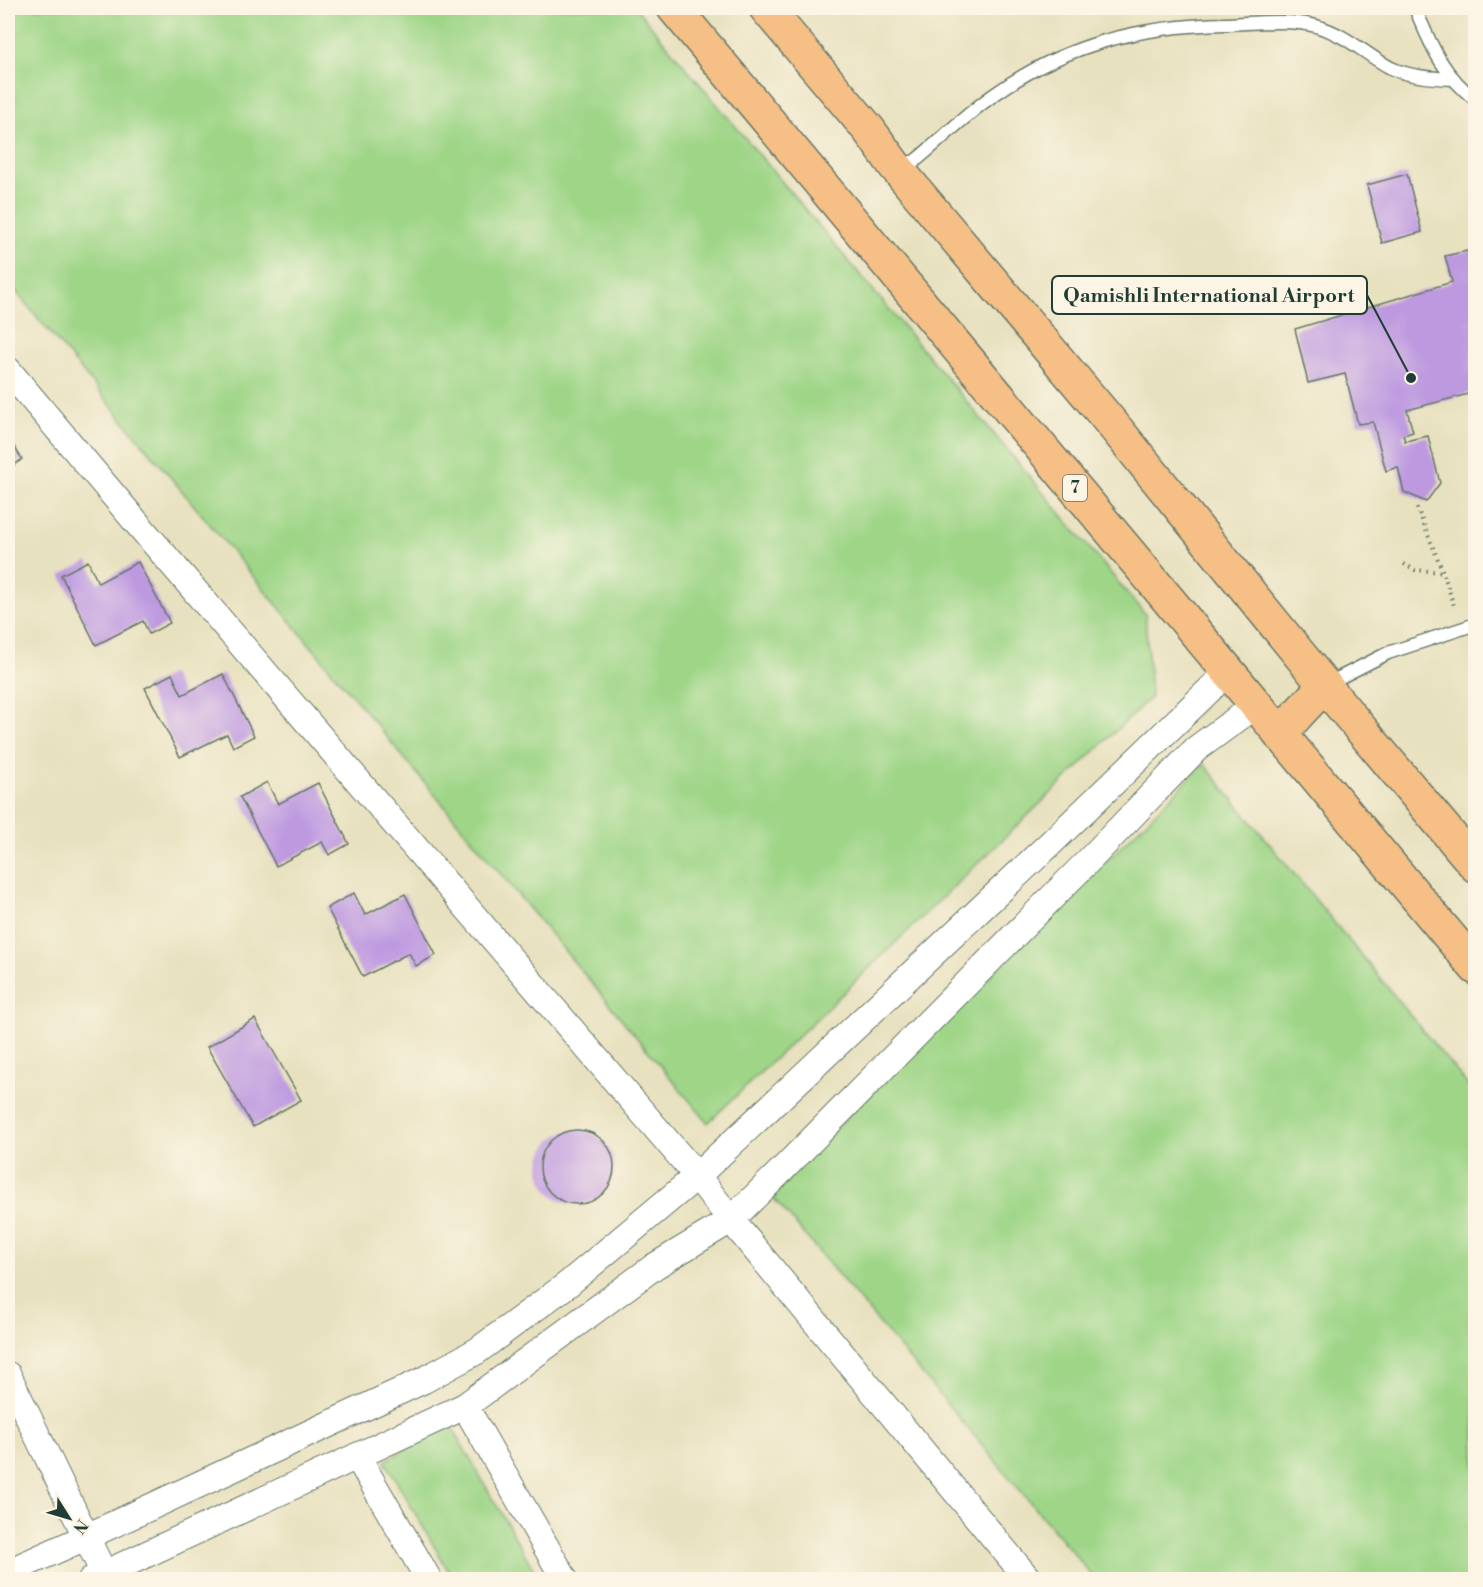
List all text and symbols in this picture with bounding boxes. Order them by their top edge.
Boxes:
callout: Qamishli International Airport [1052,276,1367,314]
text: Qamishli International Airport [1063,284,1356,309]
road number: 7 [1063,475,1087,501]
north arrow [39,1488,99,1548]
text: N [68,1515,92,1538]

